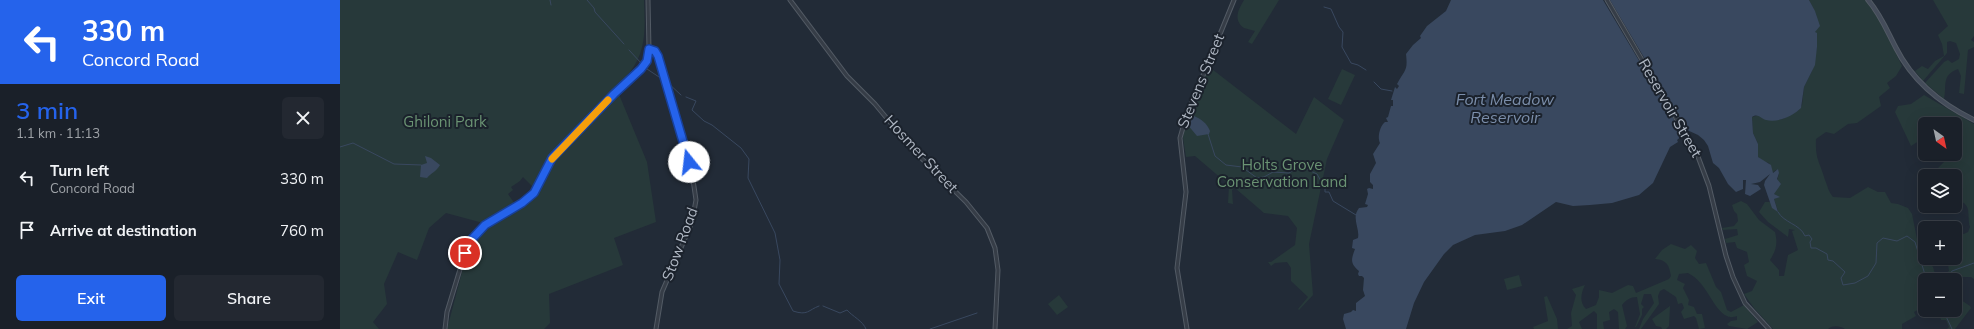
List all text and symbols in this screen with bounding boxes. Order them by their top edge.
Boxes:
text: 330 m [82,13,165,48]
icon: left [16,16,68,68]
street label: Stevens Street [1173,31,1228,131]
text: Concord Road [82,48,200,71]
street label: Reservoir Street [1635,55,1706,160]
water label: Fort Meadow Reservoir [1456,89,1555,127]
text: 3 min [16,95,78,125]
button: close [282,97,324,139]
street label: Hosmer Street [880,111,962,197]
park label: Ghiloni Park [403,112,487,131]
north arrow [1918,117,1962,161]
map controls [1918,117,1962,317]
text: 1.1 km · 11:13 [16,125,100,141]
position arrow [668,141,710,183]
park label: Holts Grove Conservation Land [1217,155,1347,191]
text: Turn left [50,161,109,180]
icon: left [16,167,38,189]
text: 330 m [280,169,324,188]
button: layers [1918,169,1962,213]
text: Concord Road [50,180,135,196]
street label: Stow Road [657,205,702,283]
icon: arrive [16,219,38,241]
text: Arrive at destination [50,221,197,240]
text: 760 m [280,221,324,240]
button: + [1918,221,1962,265]
pin [448,236,482,270]
icon: arrive [454,242,476,264]
button: − [1918,273,1962,317]
button: Exit [16,275,166,321]
button: Share [174,275,324,321]

